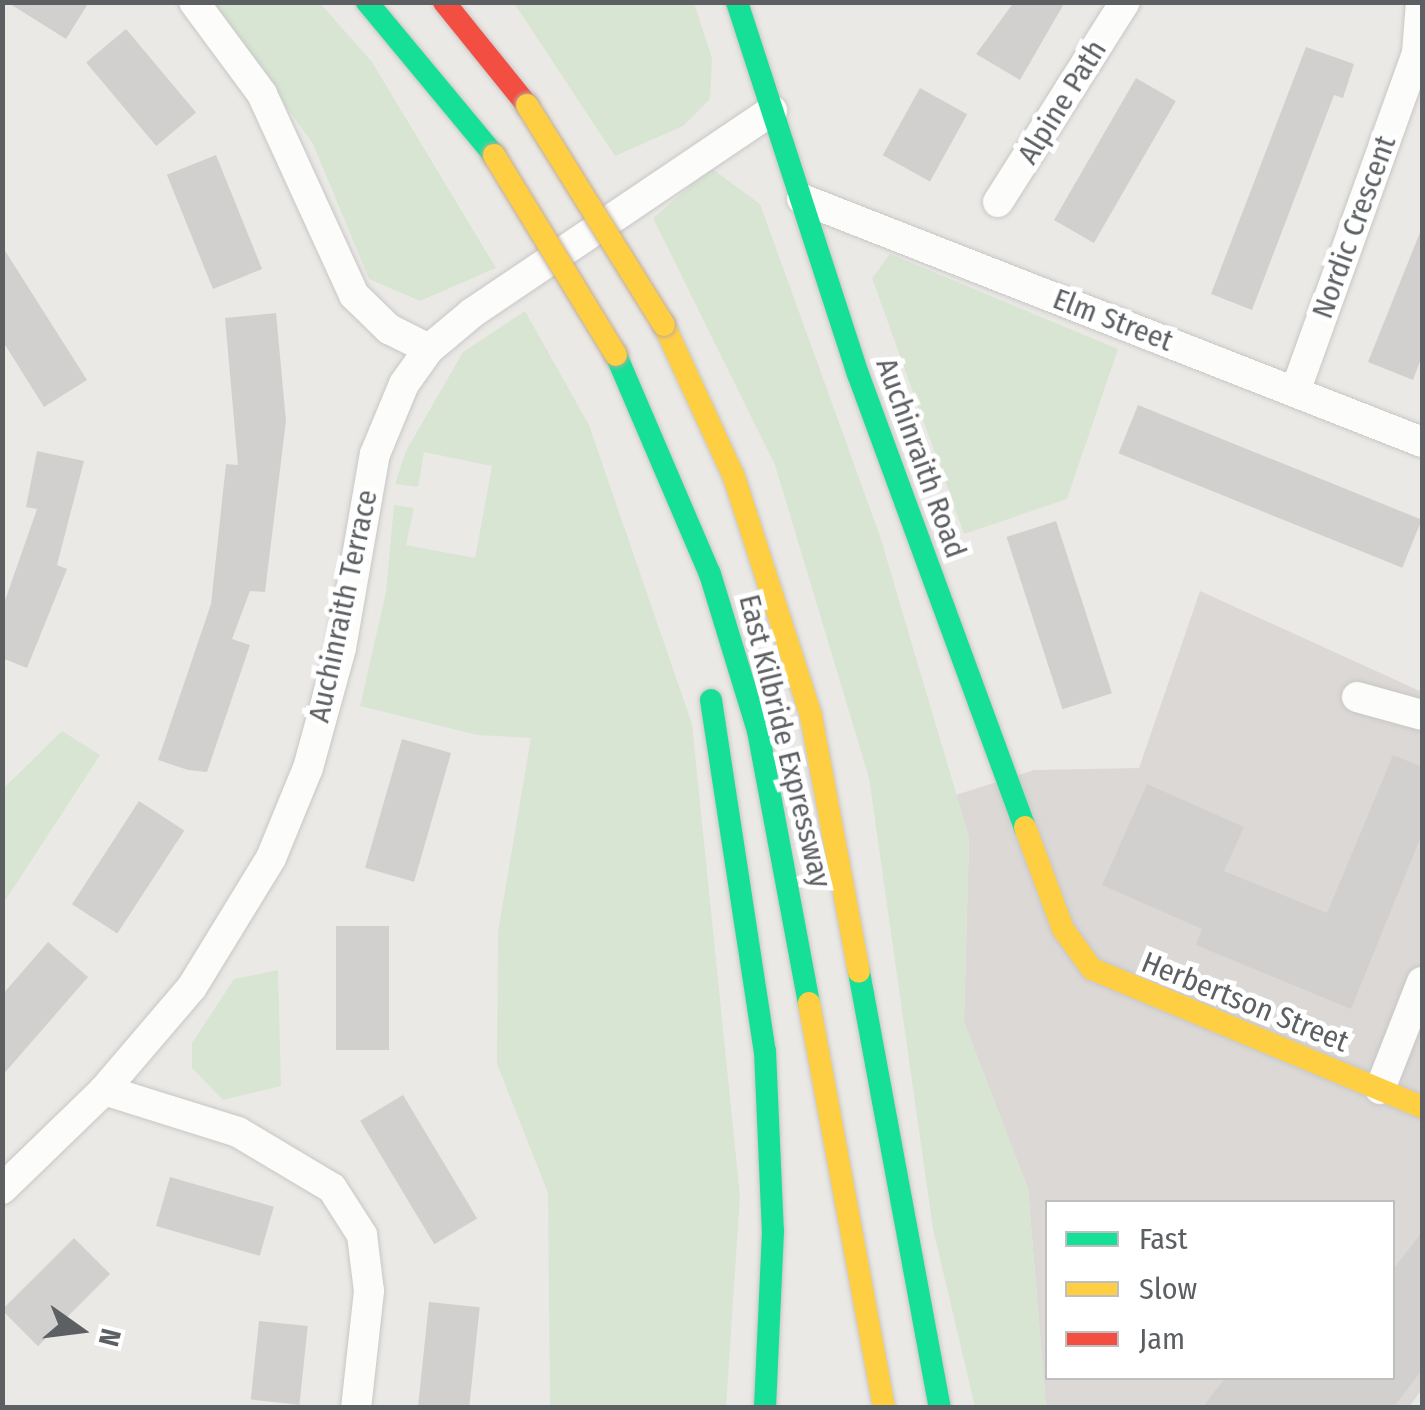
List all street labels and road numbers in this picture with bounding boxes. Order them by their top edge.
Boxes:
street label: Alpine Path [1010,33,1114,171]
street label: Nordic Crescent [1304,131,1404,323]
street label: Elm Street [1048,281,1178,359]
street label: Auchinraith Road [868,353,974,563]
street label: Auchinraith Terrace [301,486,385,726]
street label: East Kilbride Expressway [731,591,839,891]
street label: Herbertson Street [1136,944,1354,1060]

